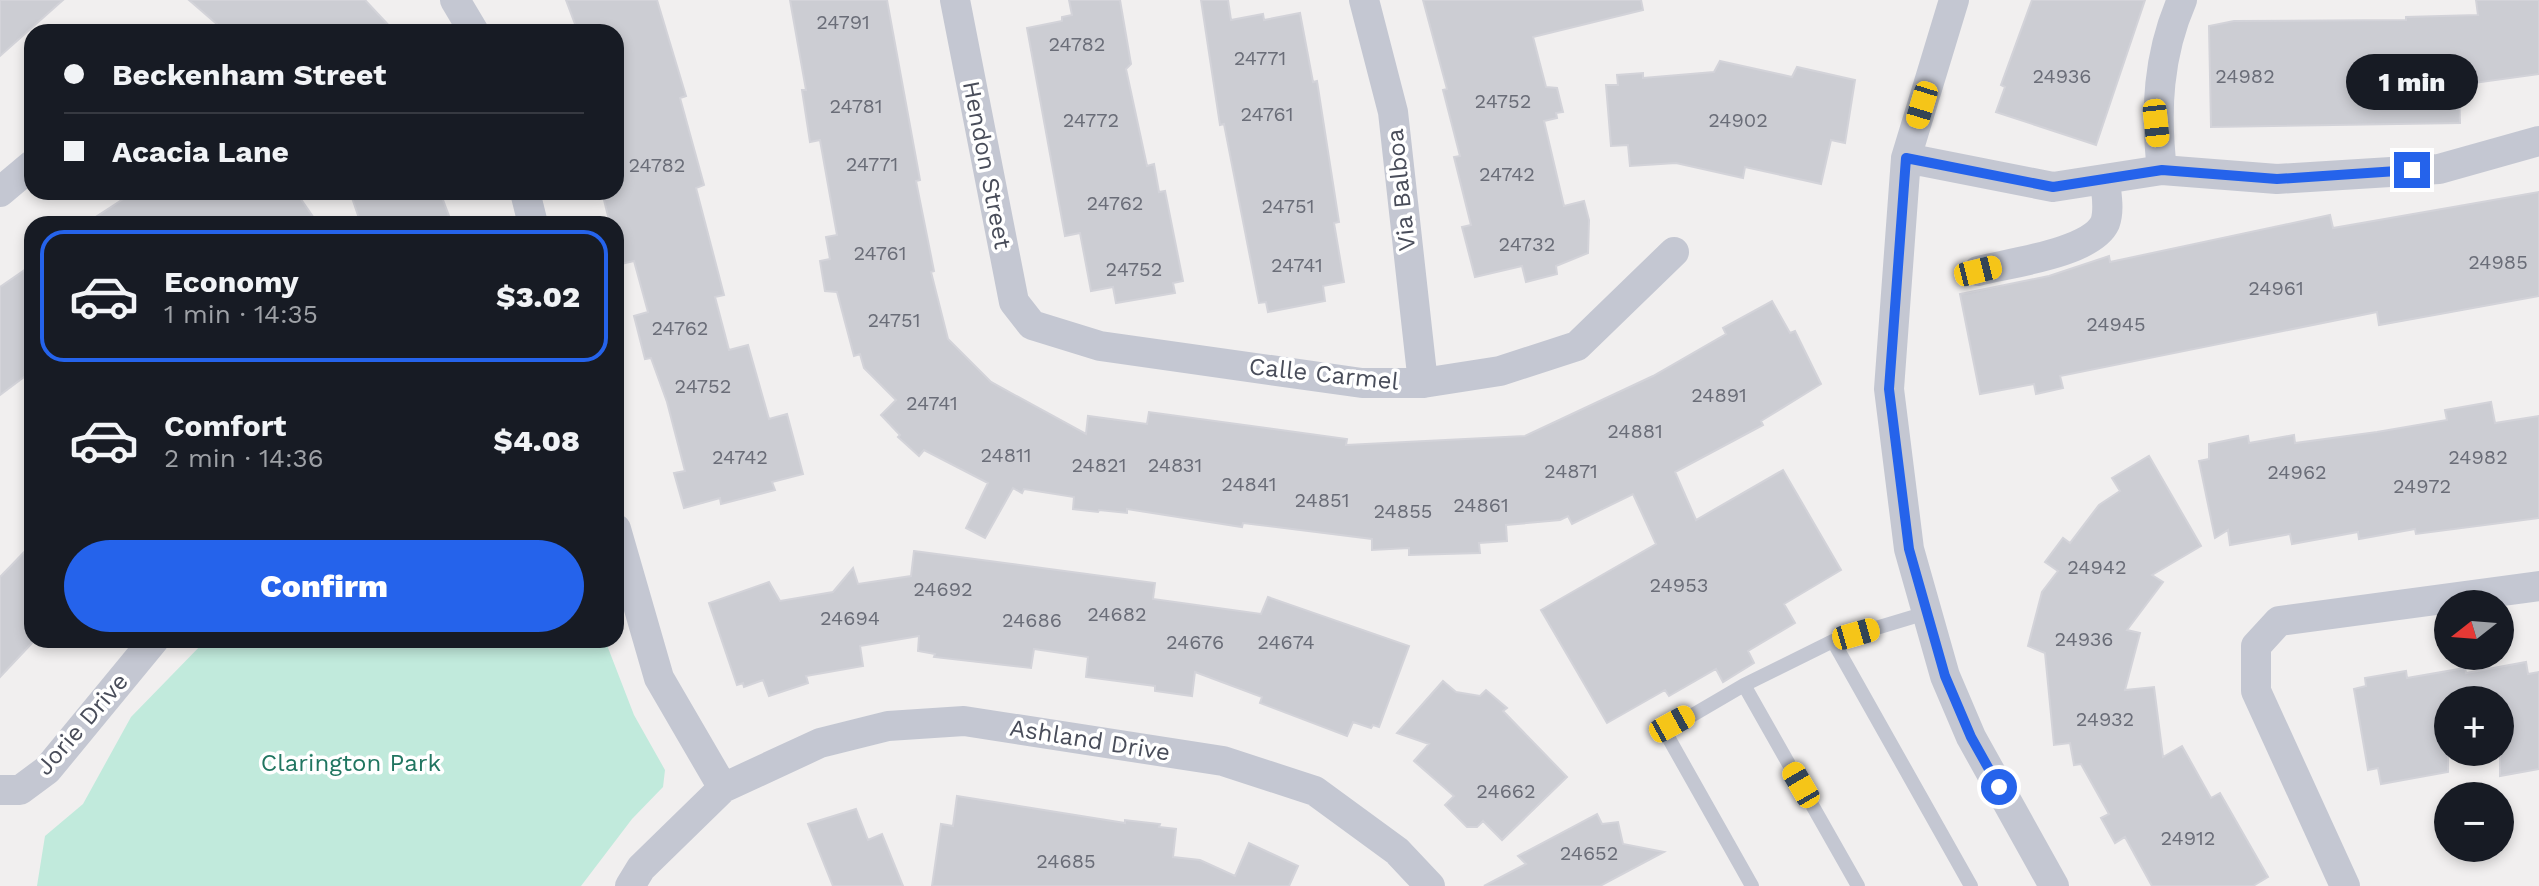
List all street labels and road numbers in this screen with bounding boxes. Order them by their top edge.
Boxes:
street label: Hendon Street [957,78,1017,252]
street label: Via Balboa [1381,127,1421,253]
street label: Calle Carmel [1248,352,1401,396]
street label: Jorie Drive [30,667,134,781]
street label: Ashland Drive [1008,714,1172,766]

